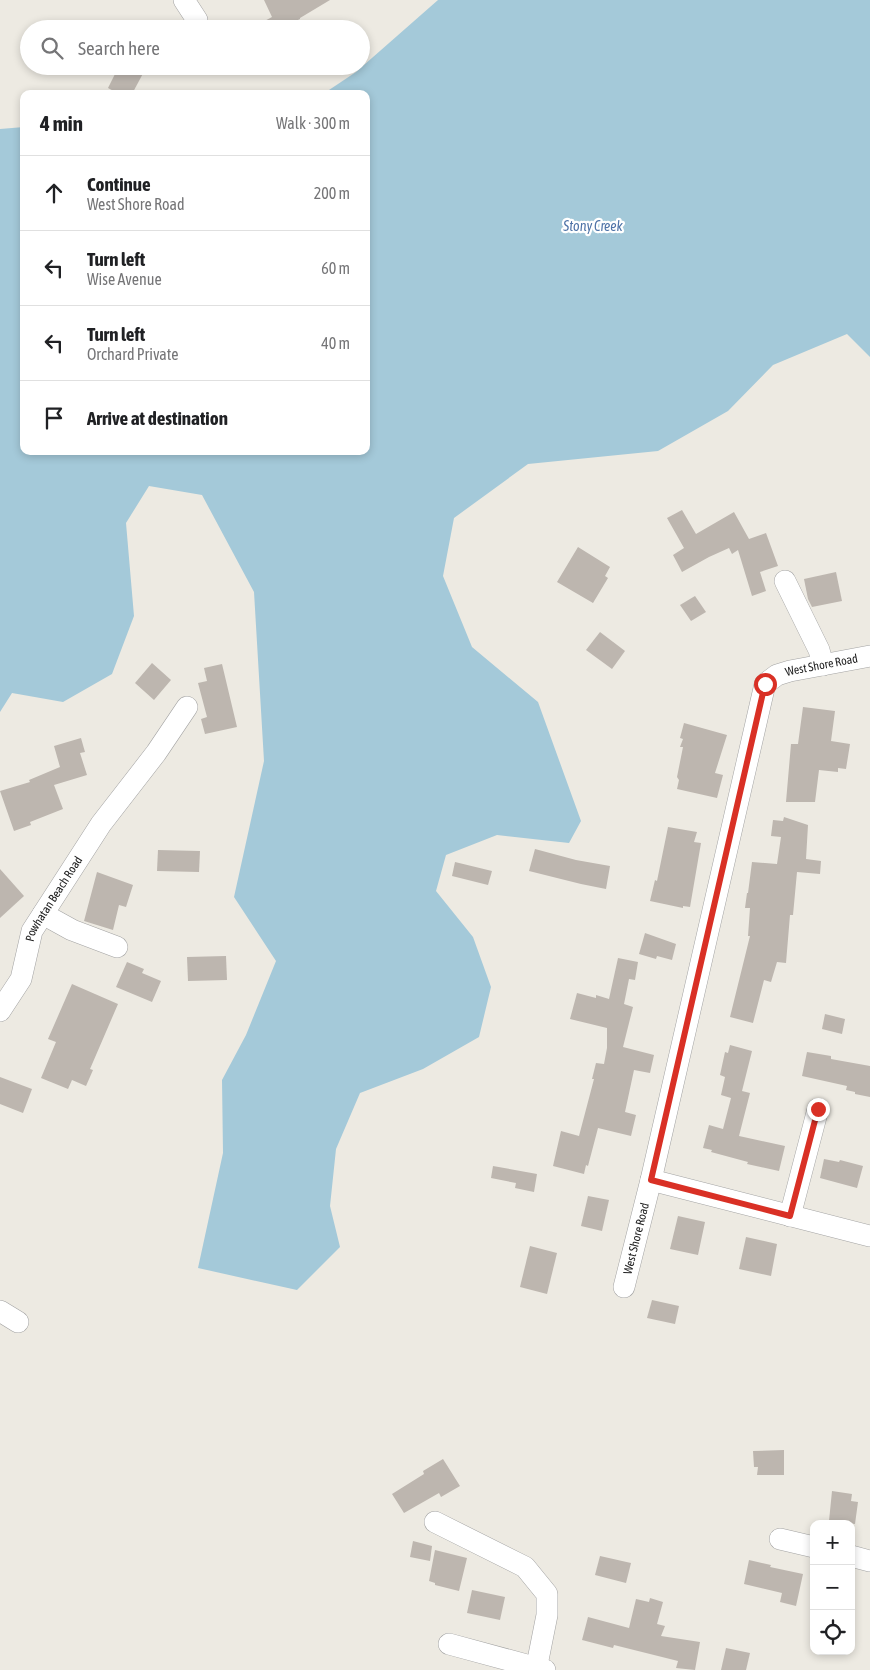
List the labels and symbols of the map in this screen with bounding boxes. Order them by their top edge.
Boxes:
water label: Stony Creek [562,218,624,234]
street label: West Shore Road [784,651,859,679]
route start [754,673,777,696]
street label: Powhatan Beach Road [23,854,85,943]
route end [807,1098,830,1121]
street label: West Shore Road [620,1201,652,1276]

